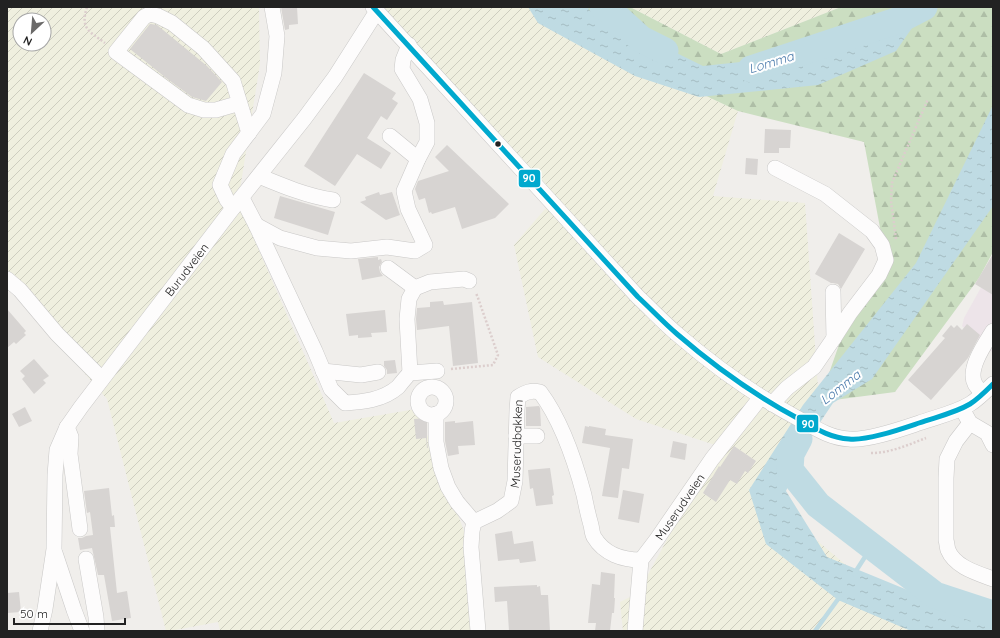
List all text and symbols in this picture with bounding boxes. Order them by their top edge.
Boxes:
north arrow [12,12,52,52]
text: N [21,33,34,49]
water label: Lomma [746,47,797,76]
unlabelled marker [493,139,503,149]
line badge: 90 [518,169,541,188]
text: 90 [522,171,536,185]
street label: Burudveien [161,240,211,299]
water label: Lomma [817,366,864,408]
street label: Muserudbakken [506,399,525,489]
line badge: 90 [796,414,819,433]
text: 90 [801,417,815,431]
street label: Muserudveien [651,470,707,543]
scale bar [14,600,125,626]
text: 50 m [20,606,48,621]

